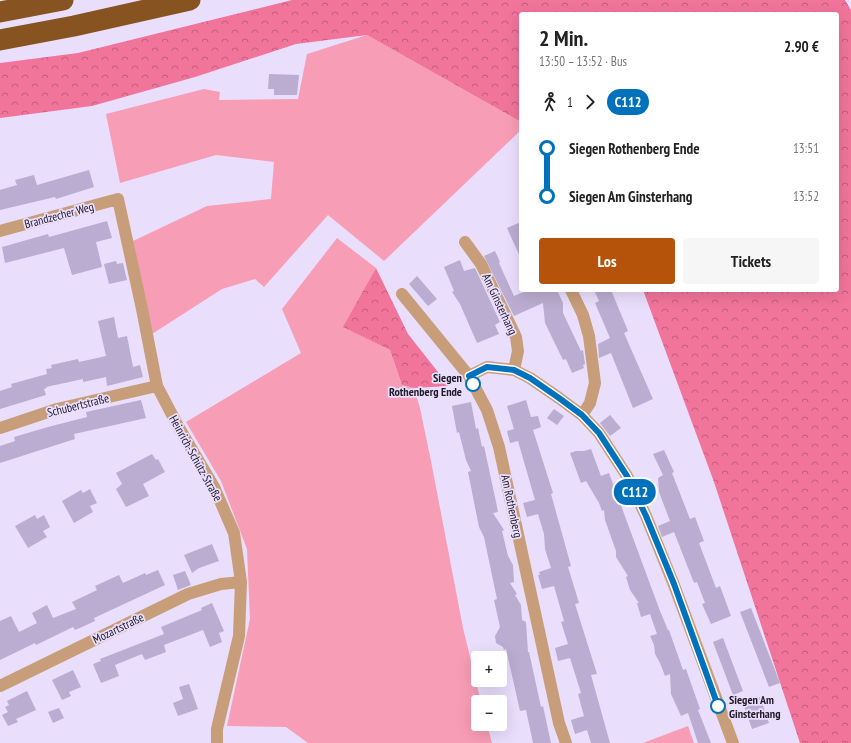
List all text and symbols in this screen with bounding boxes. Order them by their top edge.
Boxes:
text: 2 Min. [539,24,588,52]
text: 2.90 € [784,37,819,56]
text: 13:50 – 13:52 · Bus [539,53,627,70]
icon: walk [539,91,561,113]
icon: forward [579,91,601,113]
text: C112 [615,93,641,111]
text: 1 [567,94,573,111]
text: Siegen Rothenberg Ende [569,139,700,158]
text: 13:51 [793,140,819,157]
text: Siegen Am Ginsterhang [569,187,692,206]
text: 13:52 [793,188,819,205]
street label: Brandzecher Weg [23,199,95,231]
button: Los [539,238,675,284]
button: Tickets [683,238,819,284]
street label: Am Ginsterhang [479,271,521,337]
place label: Siegen Rothenberg Ende [389,370,462,399]
marker: Siegen Rothenberg Ende [465,376,481,392]
street label: Schubertstraße [46,390,111,420]
street label: Heinrich-Schütz-Straße [166,412,226,504]
street label: Am Rothenberg [498,473,526,539]
line badge: C112 [607,479,663,505]
text: C112 [622,483,648,501]
street label: Mozartstraße [90,609,146,647]
map controls [471,651,507,731]
button: + [471,651,507,687]
place label: Siegen Am Ginsterhang [729,692,781,721]
button: − [471,695,507,731]
marker: Siegen Am Ginsterhang [710,698,726,714]

